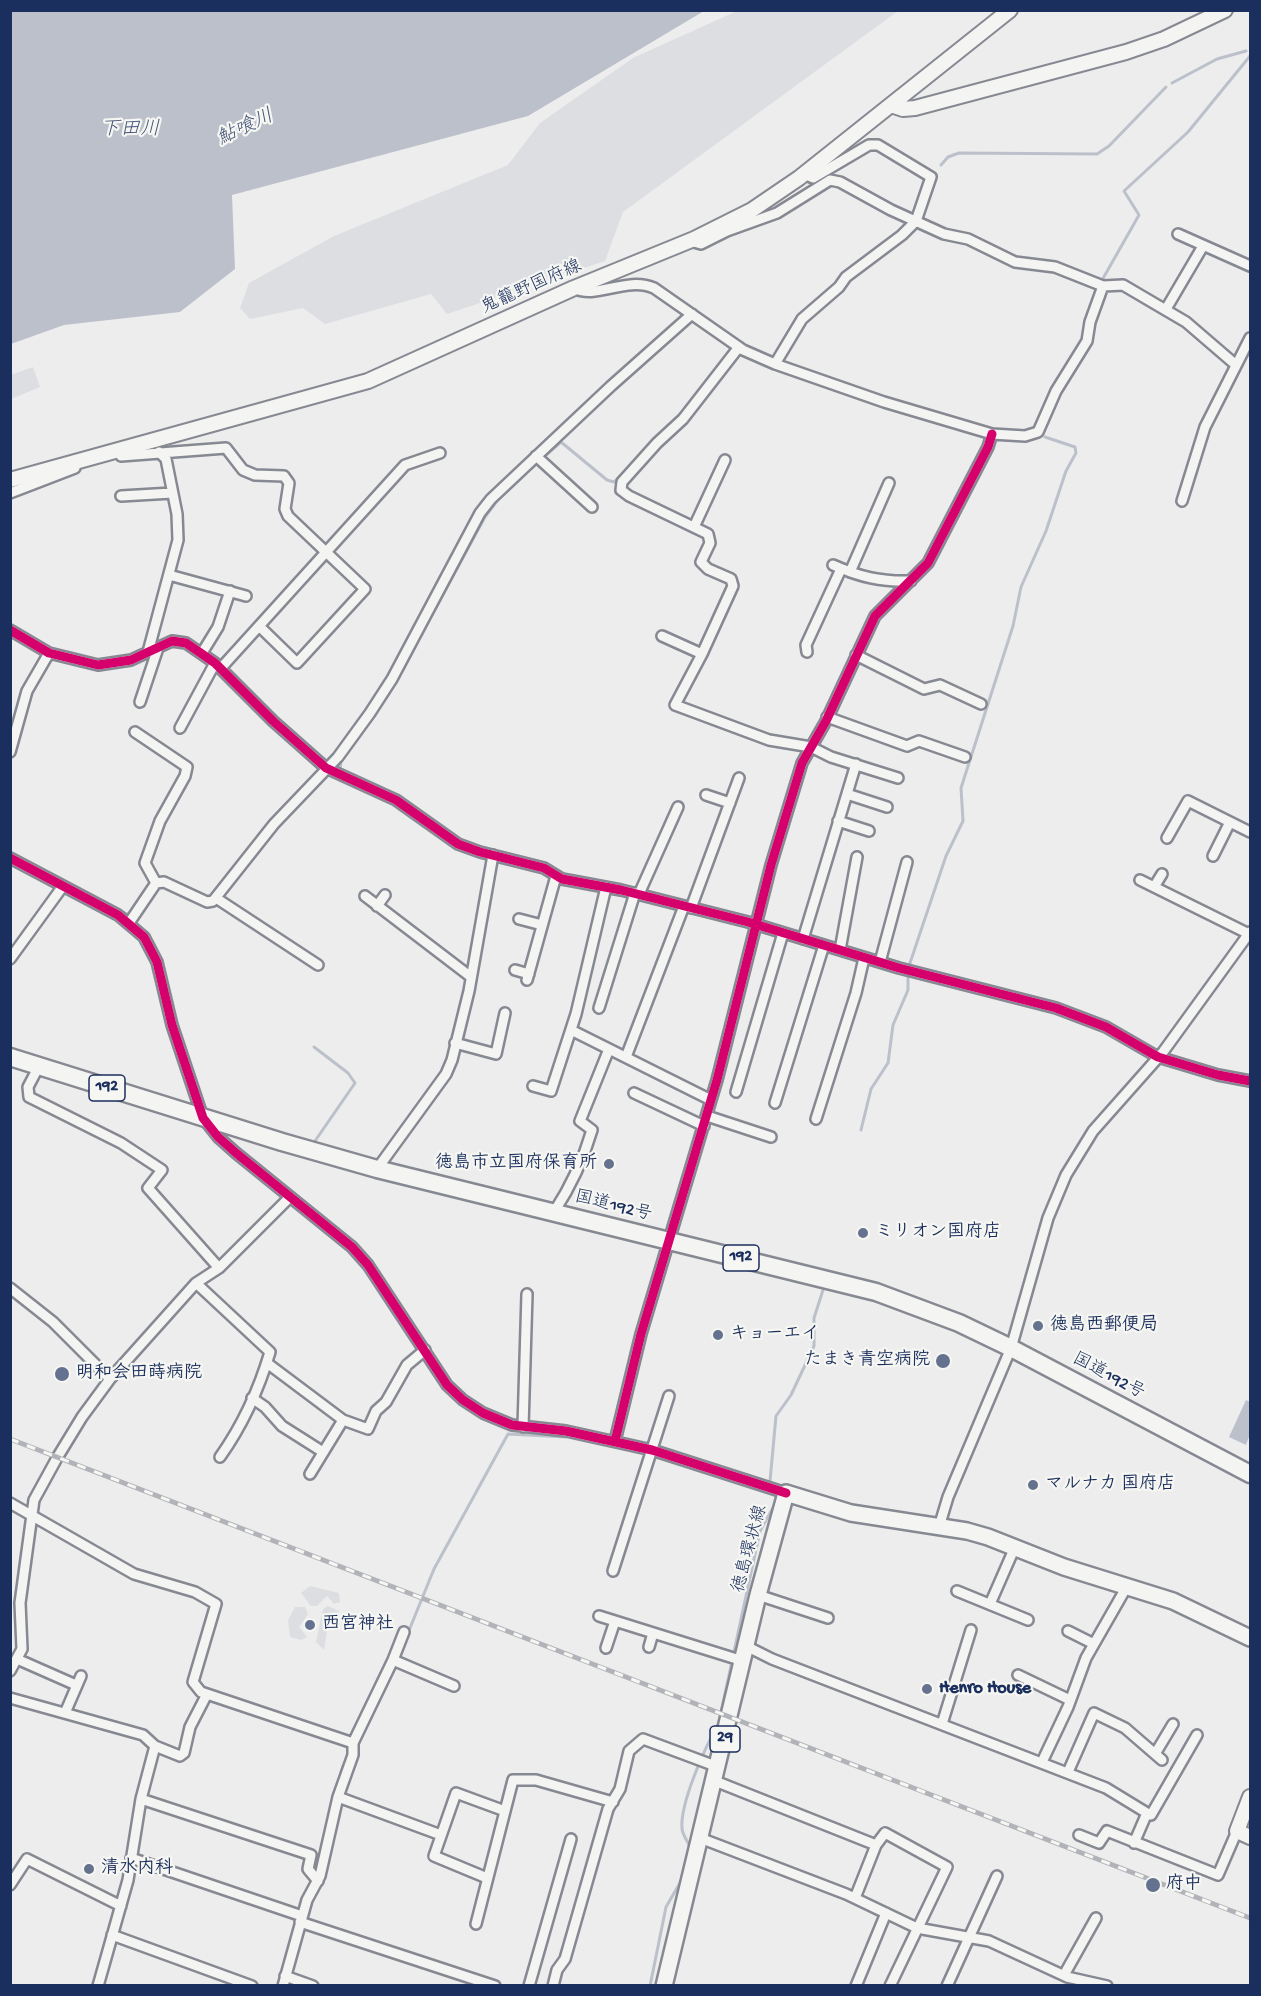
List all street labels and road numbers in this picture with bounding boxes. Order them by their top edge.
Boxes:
street label: 鬼籠野国府線 [478,256,586,320]
road number: 192 [89,1075,125,1101]
street label: 国道192号 [572,1187,654,1227]
road number: 192 [723,1245,759,1271]
street label: 国道192号 [1068,1349,1148,1405]
street label: 徳島環状線 [729,1503,773,1595]
road number: 29 [710,1726,740,1752]

